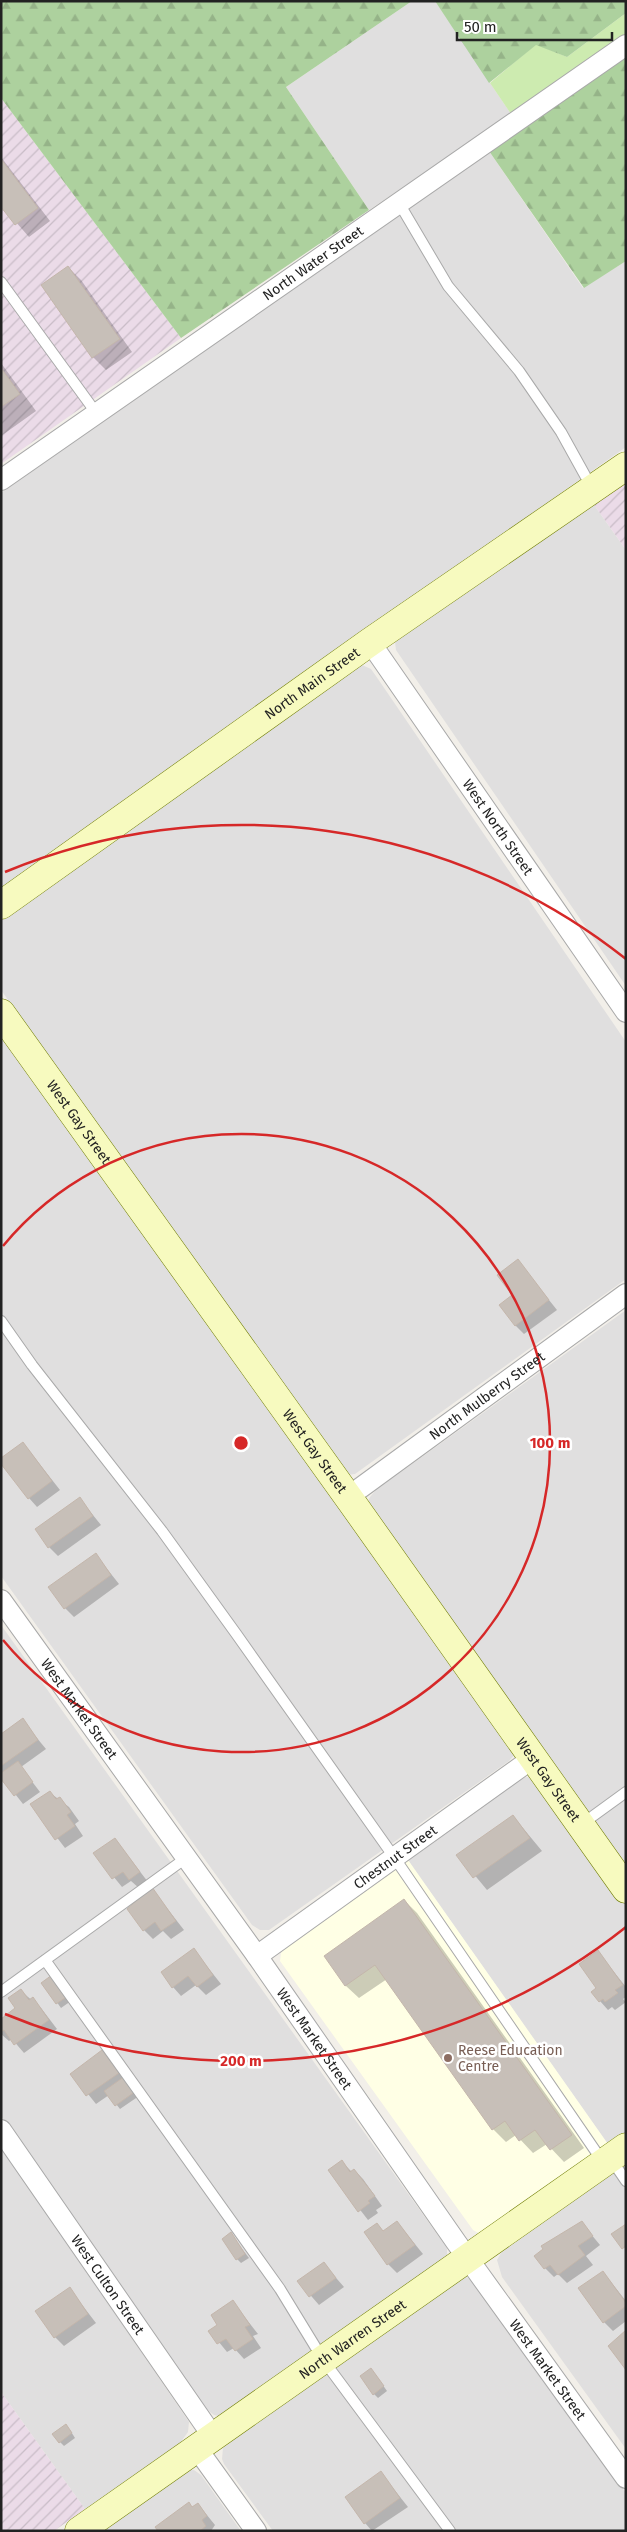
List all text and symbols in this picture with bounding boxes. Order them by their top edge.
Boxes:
scale bar [457,10,612,42]
text: 50 m [464,18,497,36]
street label: North Water Street [260,222,367,304]
street label: North Main Street [262,644,364,723]
street label: West North Street [459,776,537,879]
street label: West Gay Street [43,1077,115,1168]
street label: North Mulberry Street [426,1348,549,1444]
street label: West Gay Street [279,1406,351,1497]
centre of rings [232,1434,250,1452]
text: 100 m [530,1434,570,1452]
street label: West Market Street [37,1655,121,1763]
street label: West Gay Street [512,1734,584,1826]
street label: Chestnut Street [351,1821,441,1893]
street label: West Market Street [273,1985,356,2094]
place label: Reese Education Centre [458,2042,563,2075]
text: 200 m [220,2052,262,2070]
marker: Reese Education Centre [442,2052,454,2064]
street label: West Culton Street [67,2232,148,2339]
street label: North Warren Street [296,2296,410,2383]
street label: West Market Street [505,2316,590,2424]

